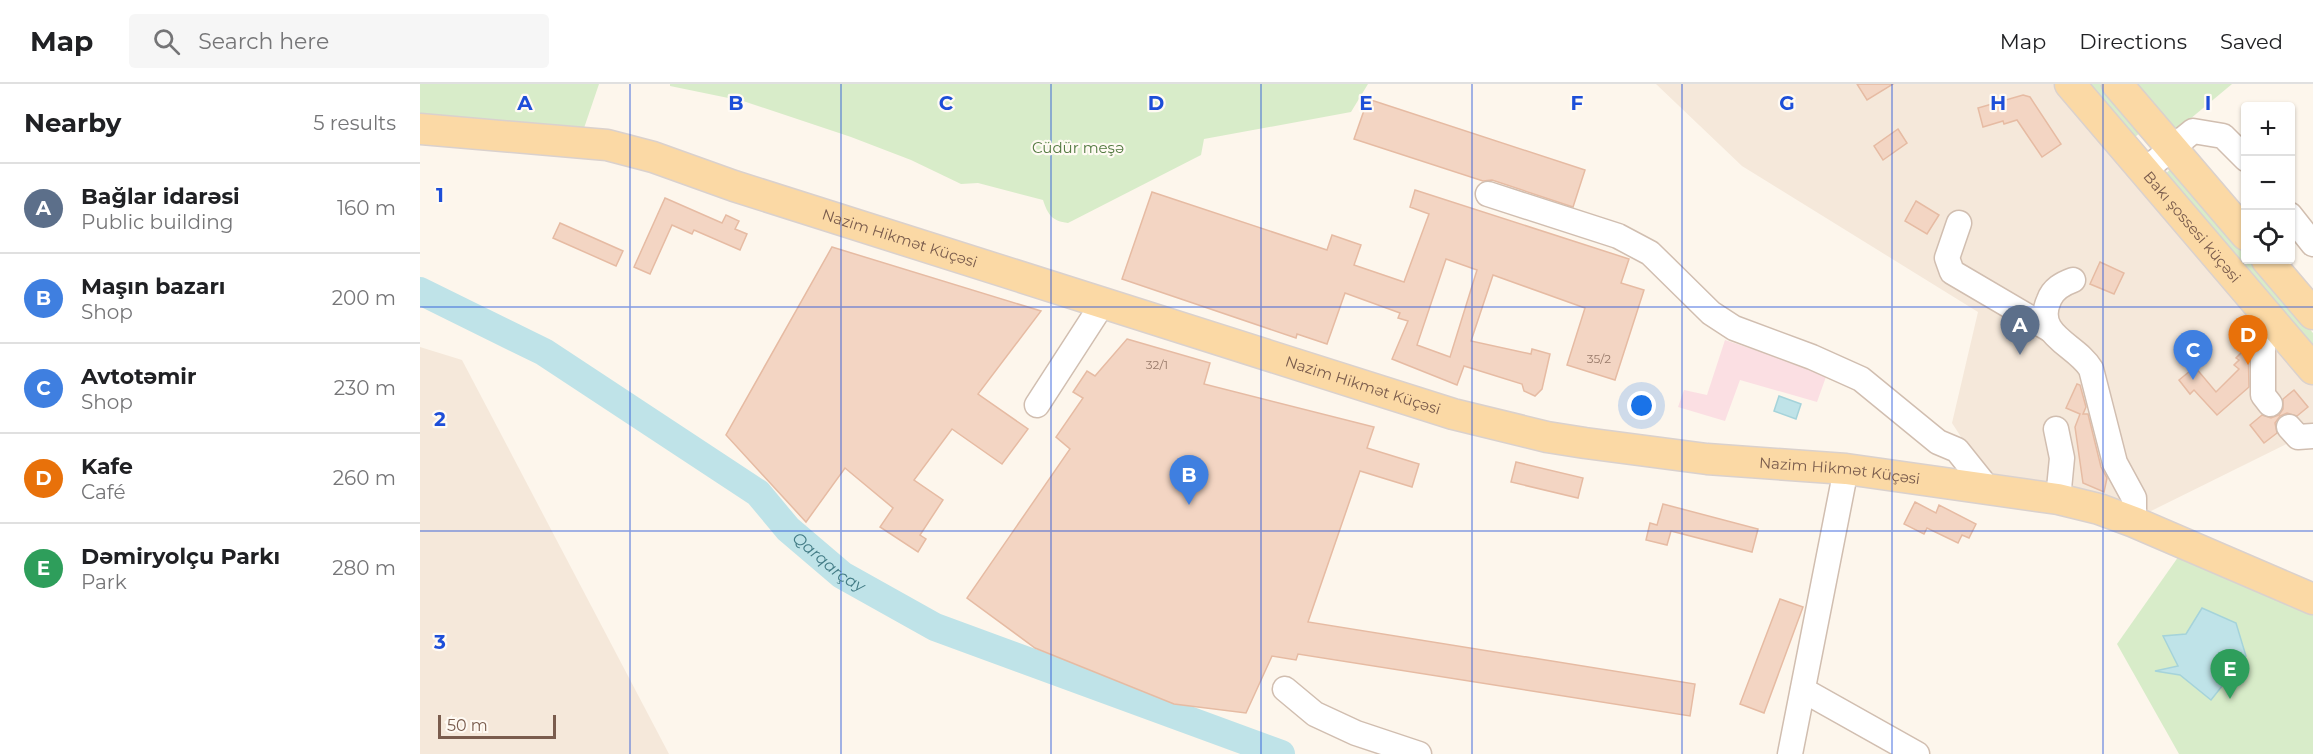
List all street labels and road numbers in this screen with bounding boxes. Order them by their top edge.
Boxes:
street label: Bakı şossesi küçəsi [2140,167,2245,286]
street label: Nazim Hikmət Küçəsi [820,205,980,272]
street label: Nazim Hikmət Küçəsi [1283,351,1443,418]
street label: Nazim Hikmət Küçəsi [1758,453,1921,488]

